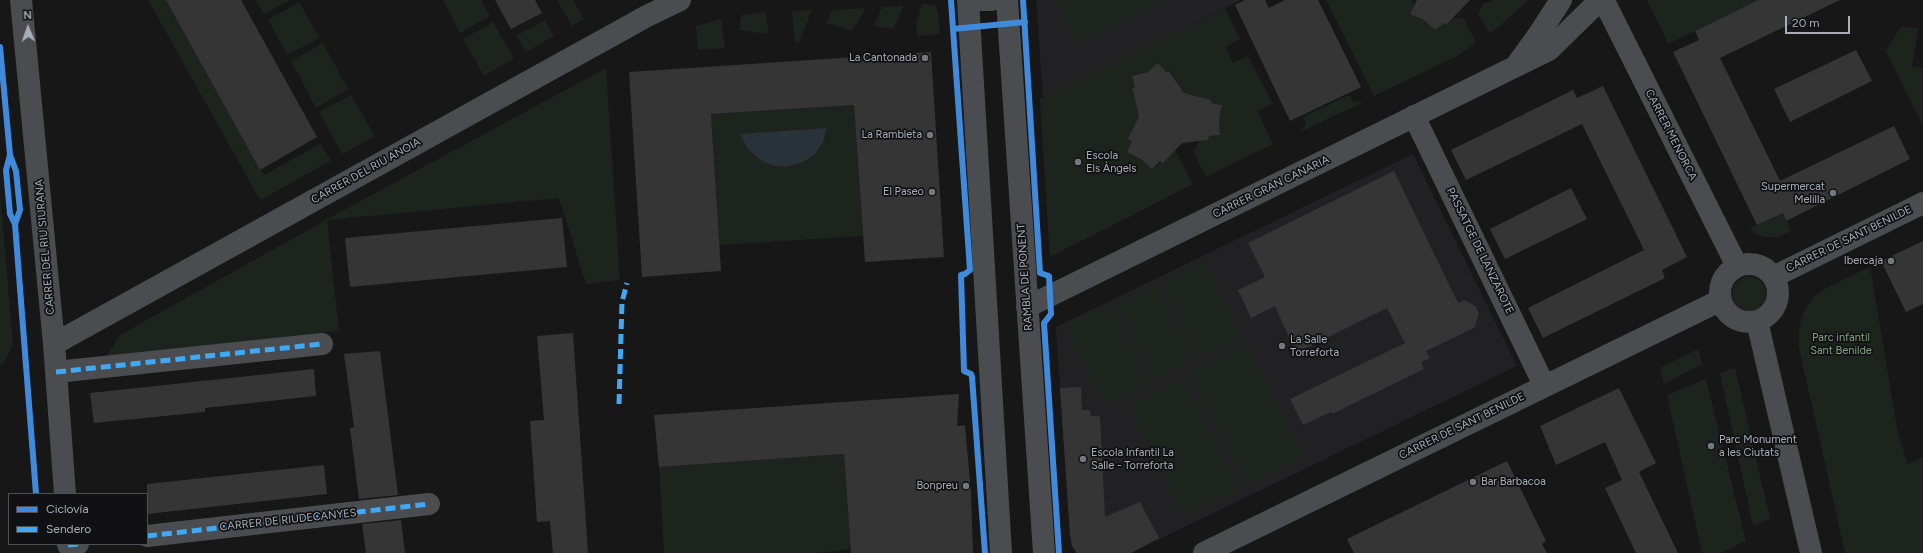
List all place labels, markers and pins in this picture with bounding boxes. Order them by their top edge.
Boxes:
place label: La Cantonada [849,51,917,65]
marker: La Cantonada [920,53,930,63]
place label: La Rambleta [861,128,922,142]
marker: La Rambleta [925,130,935,140]
place label: Escola Els Àngels [1086,149,1136,175]
marker: Escola Els Àngels [1073,157,1083,167]
place label: Supermercat Melilla [1761,180,1825,206]
place label: El Paseo [883,185,924,199]
marker: El Paseo [927,187,937,197]
marker: Supermercat Melilla [1828,188,1838,198]
place label: Ibercaja [1844,254,1883,268]
marker: Ibercaja [1886,256,1896,266]
place label: La Salle Torreforta [1290,333,1339,359]
marker: La Salle Torreforta [1277,341,1287,351]
place label: Parc Monument a les Ciutats [1719,433,1797,459]
marker: Parc Monument a les Ciutats [1706,441,1716,451]
place label: Escola Infantil La Salle - Torreforta [1091,446,1174,472]
marker: Escola Infantil La Salle - Torreforta [1078,454,1088,464]
place label: Bar Barbacoa [1481,475,1546,489]
marker: Bar Barbacoa [1468,477,1478,487]
place label: Bonpreu [916,479,958,493]
marker: Bonpreu [961,481,971,491]

